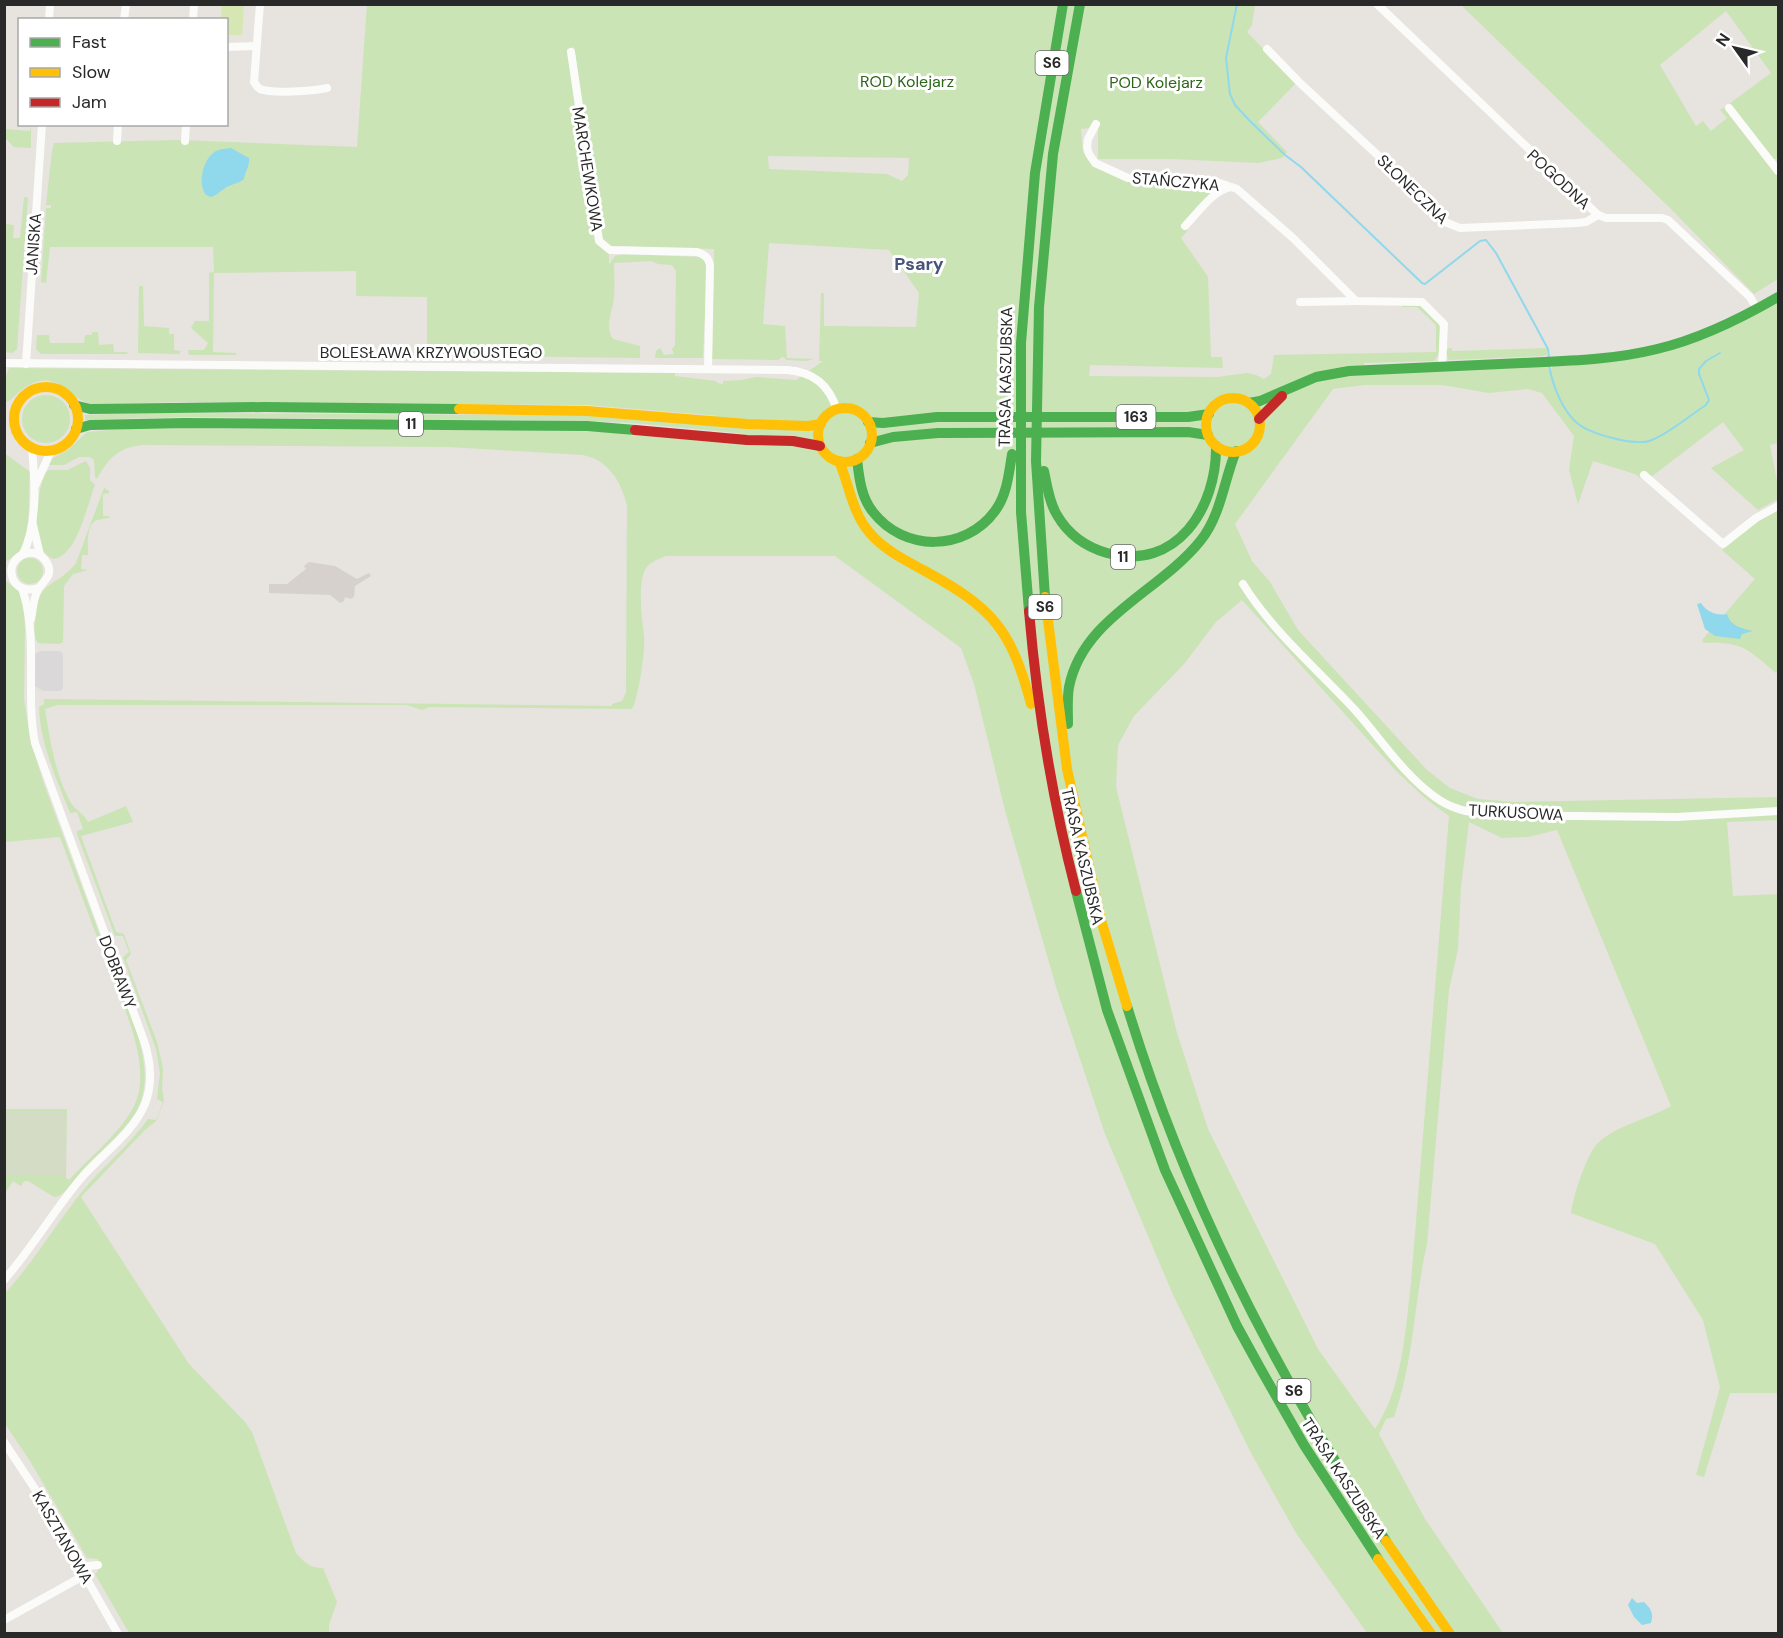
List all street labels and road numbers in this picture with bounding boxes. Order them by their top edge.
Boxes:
road number: S6 [1036,51,1068,75]
street label: MARCHEWKOWA [567,105,608,233]
street label: POGODNA [1523,145,1595,214]
street label: SŁONECZNA [1372,150,1453,229]
street label: STAŃCZYKA [1131,167,1221,196]
street label: JANISKA [21,212,46,276]
street label: TRASA KASZUBSKA [994,306,1017,447]
street label: BOLESŁAWA KRZYWOUSTEGO [320,342,542,363]
road number: 163 [1116,405,1156,429]
road number: 11 [399,412,423,436]
road number: 11 [1111,545,1135,569]
road number: S6 [1028,595,1062,619]
street label: TRASA KASZUBSKA [1056,785,1109,927]
street label: TURKUSOWA [1468,800,1564,825]
street label: DOBRAWY [94,933,141,1012]
road number: S6 [1278,1379,1310,1403]
street label: TRASA KASZUBSKA [1297,1414,1391,1543]
street label: KASZTANOWA [27,1487,98,1588]

